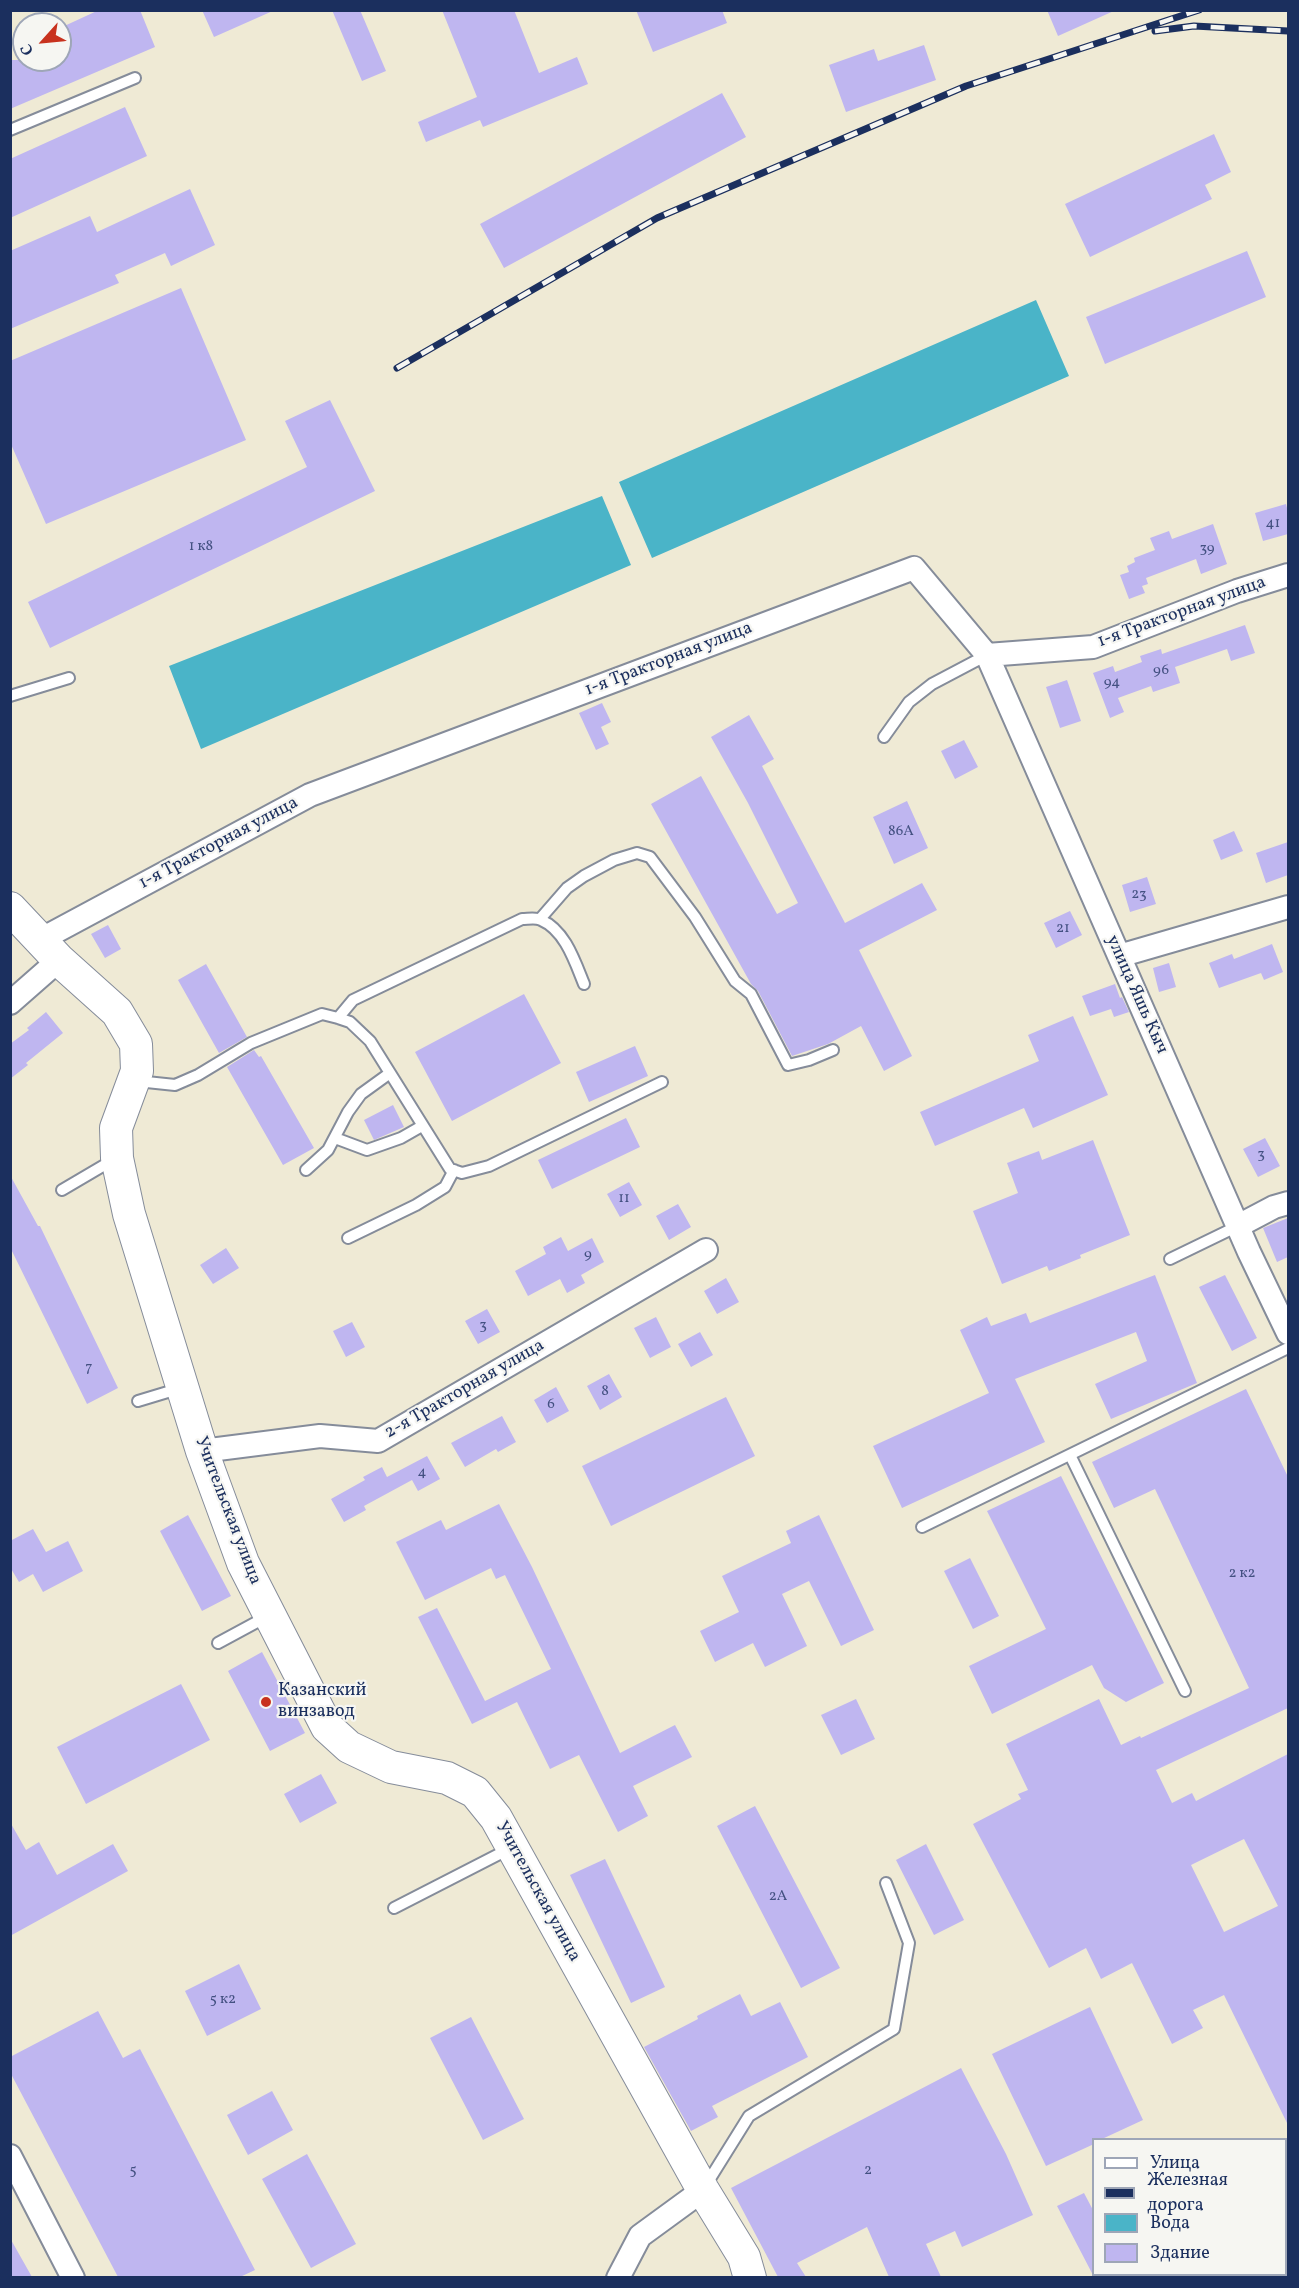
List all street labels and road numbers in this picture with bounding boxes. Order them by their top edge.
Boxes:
street label: 1-я Тракторная улица [1095,572,1269,654]
street label: 1-я Тракторная улица [582,618,756,702]
street label: 1-я Тракторная улица [136,793,302,895]
street label: улица Яшь Кыч [1100,932,1172,1058]
street label: 2-я Тракторная улица [381,1335,549,1445]
street label: Учительская улица [189,1434,265,1588]
street label: Учительская улица [490,1818,584,1966]

